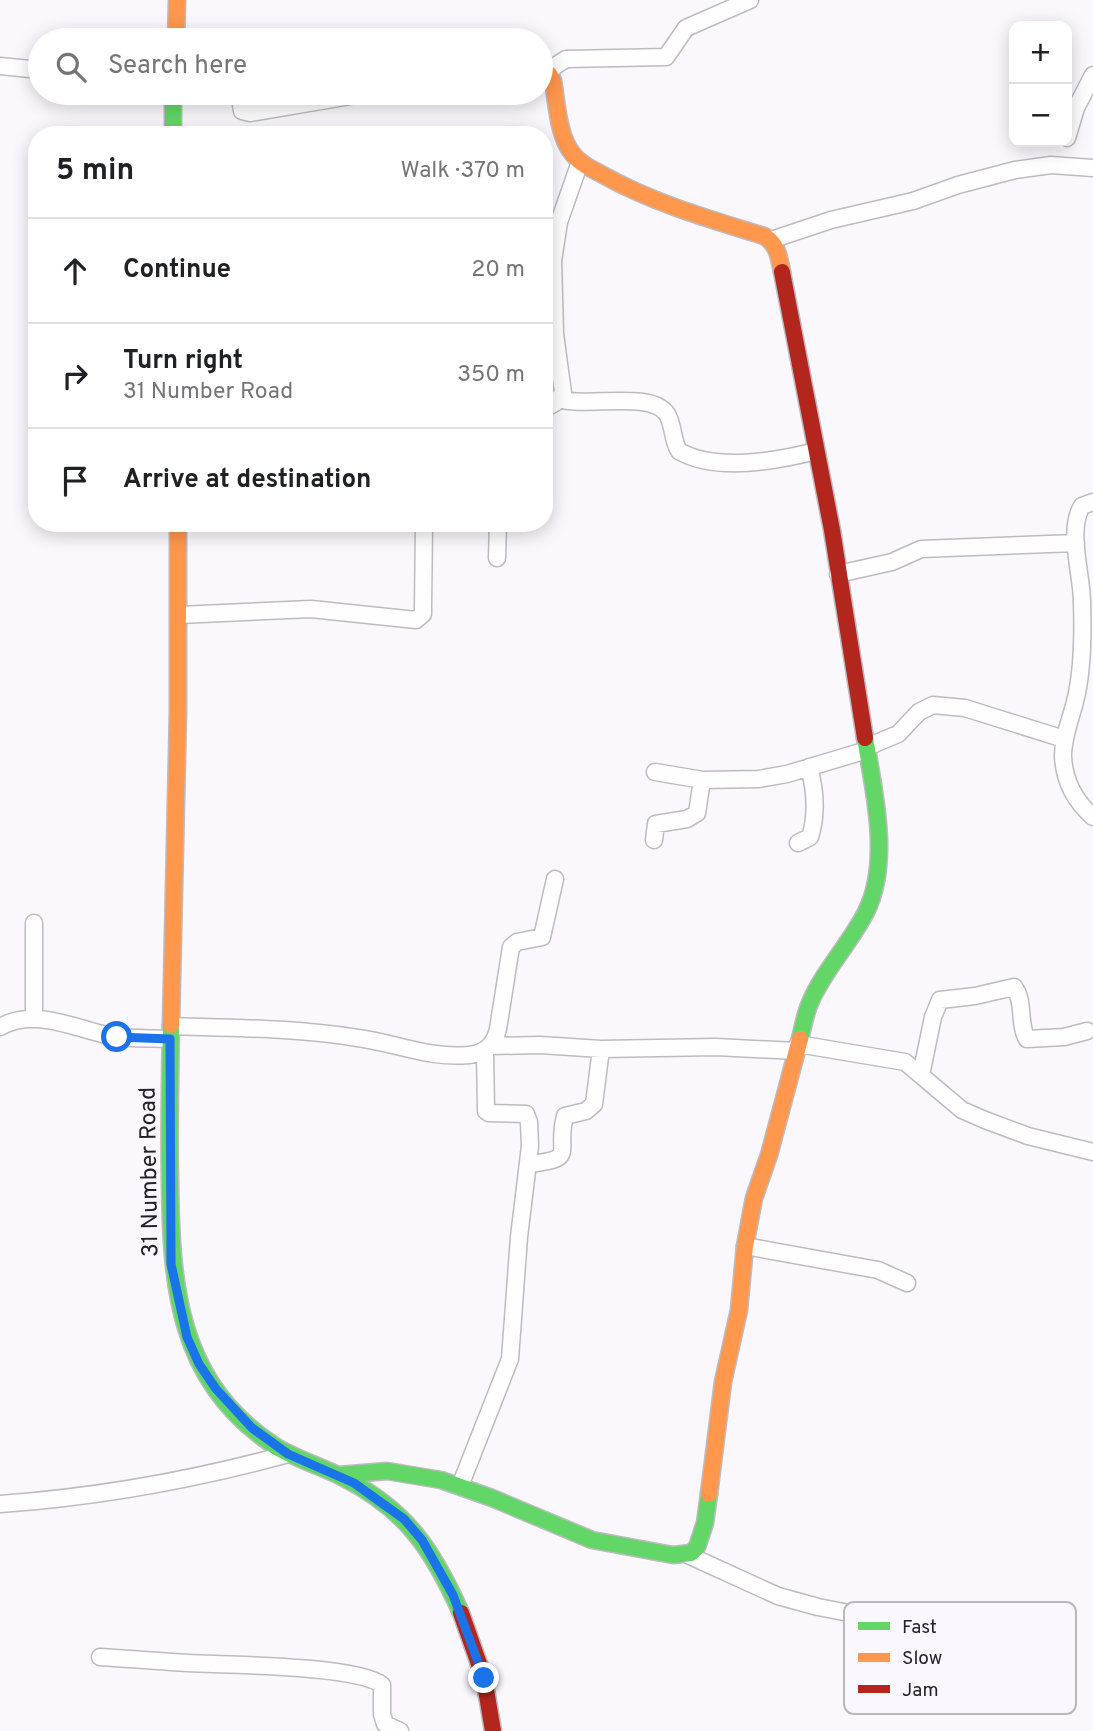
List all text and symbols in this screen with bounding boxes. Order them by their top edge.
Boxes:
map controls [1009,21,1072,147]
button: + [1009,21,1072,84]
search box [28,28,553,105]
icon: search [52,48,90,86]
text: Search here [108,50,247,83]
button: − [1009,84,1072,147]
text: 5 min [56,153,134,190]
text: Walk · 370 m [401,157,525,186]
icon: ahead [56,252,94,290]
text: Continue [123,254,231,287]
text: 20 m [471,256,525,285]
text: Turn right [123,345,243,378]
icon: right [56,357,94,395]
text: 350 m [457,361,525,390]
text: 31 Number Road [123,378,293,407]
icon: arrive [56,462,94,500]
text: Arrive at destination [123,464,371,497]
route start [101,1021,132,1052]
street label: 31 Number Road [135,1087,166,1257]
legend [844,1602,1076,1714]
text: Fast [902,1616,937,1640]
text: Slow [902,1647,942,1671]
route end [468,1662,499,1693]
text: Jam [902,1679,939,1703]

